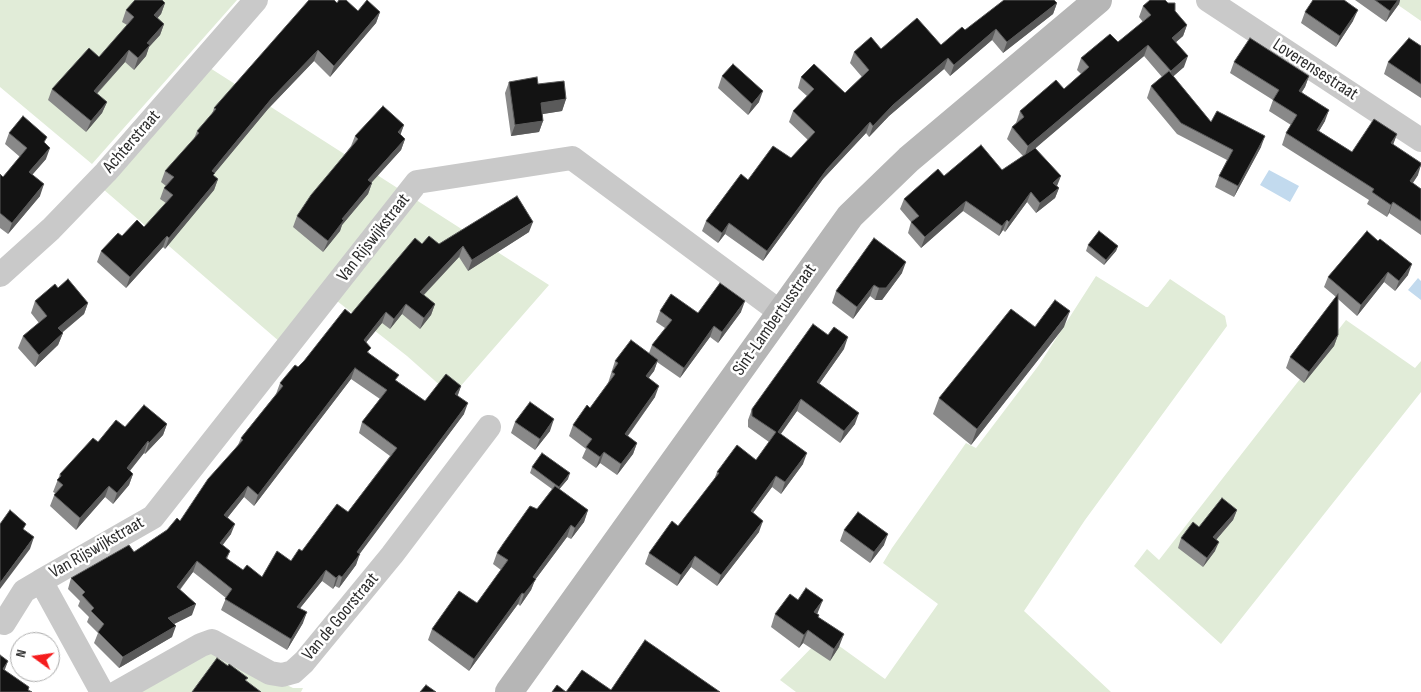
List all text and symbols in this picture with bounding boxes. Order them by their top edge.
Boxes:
street label: Loverensestraat [1268,34,1362,106]
street label: Achterstraat [99,106,165,178]
street label: Van Rijswijkstraat [333,190,415,286]
street label: Sint-Lambertusstraat [728,260,822,380]
street label: Van Rijswijkstraat [46,512,148,584]
street label: Van de Goorstraat [298,569,384,665]
north arrow [10,632,60,682]
text: N [12,648,30,659]

